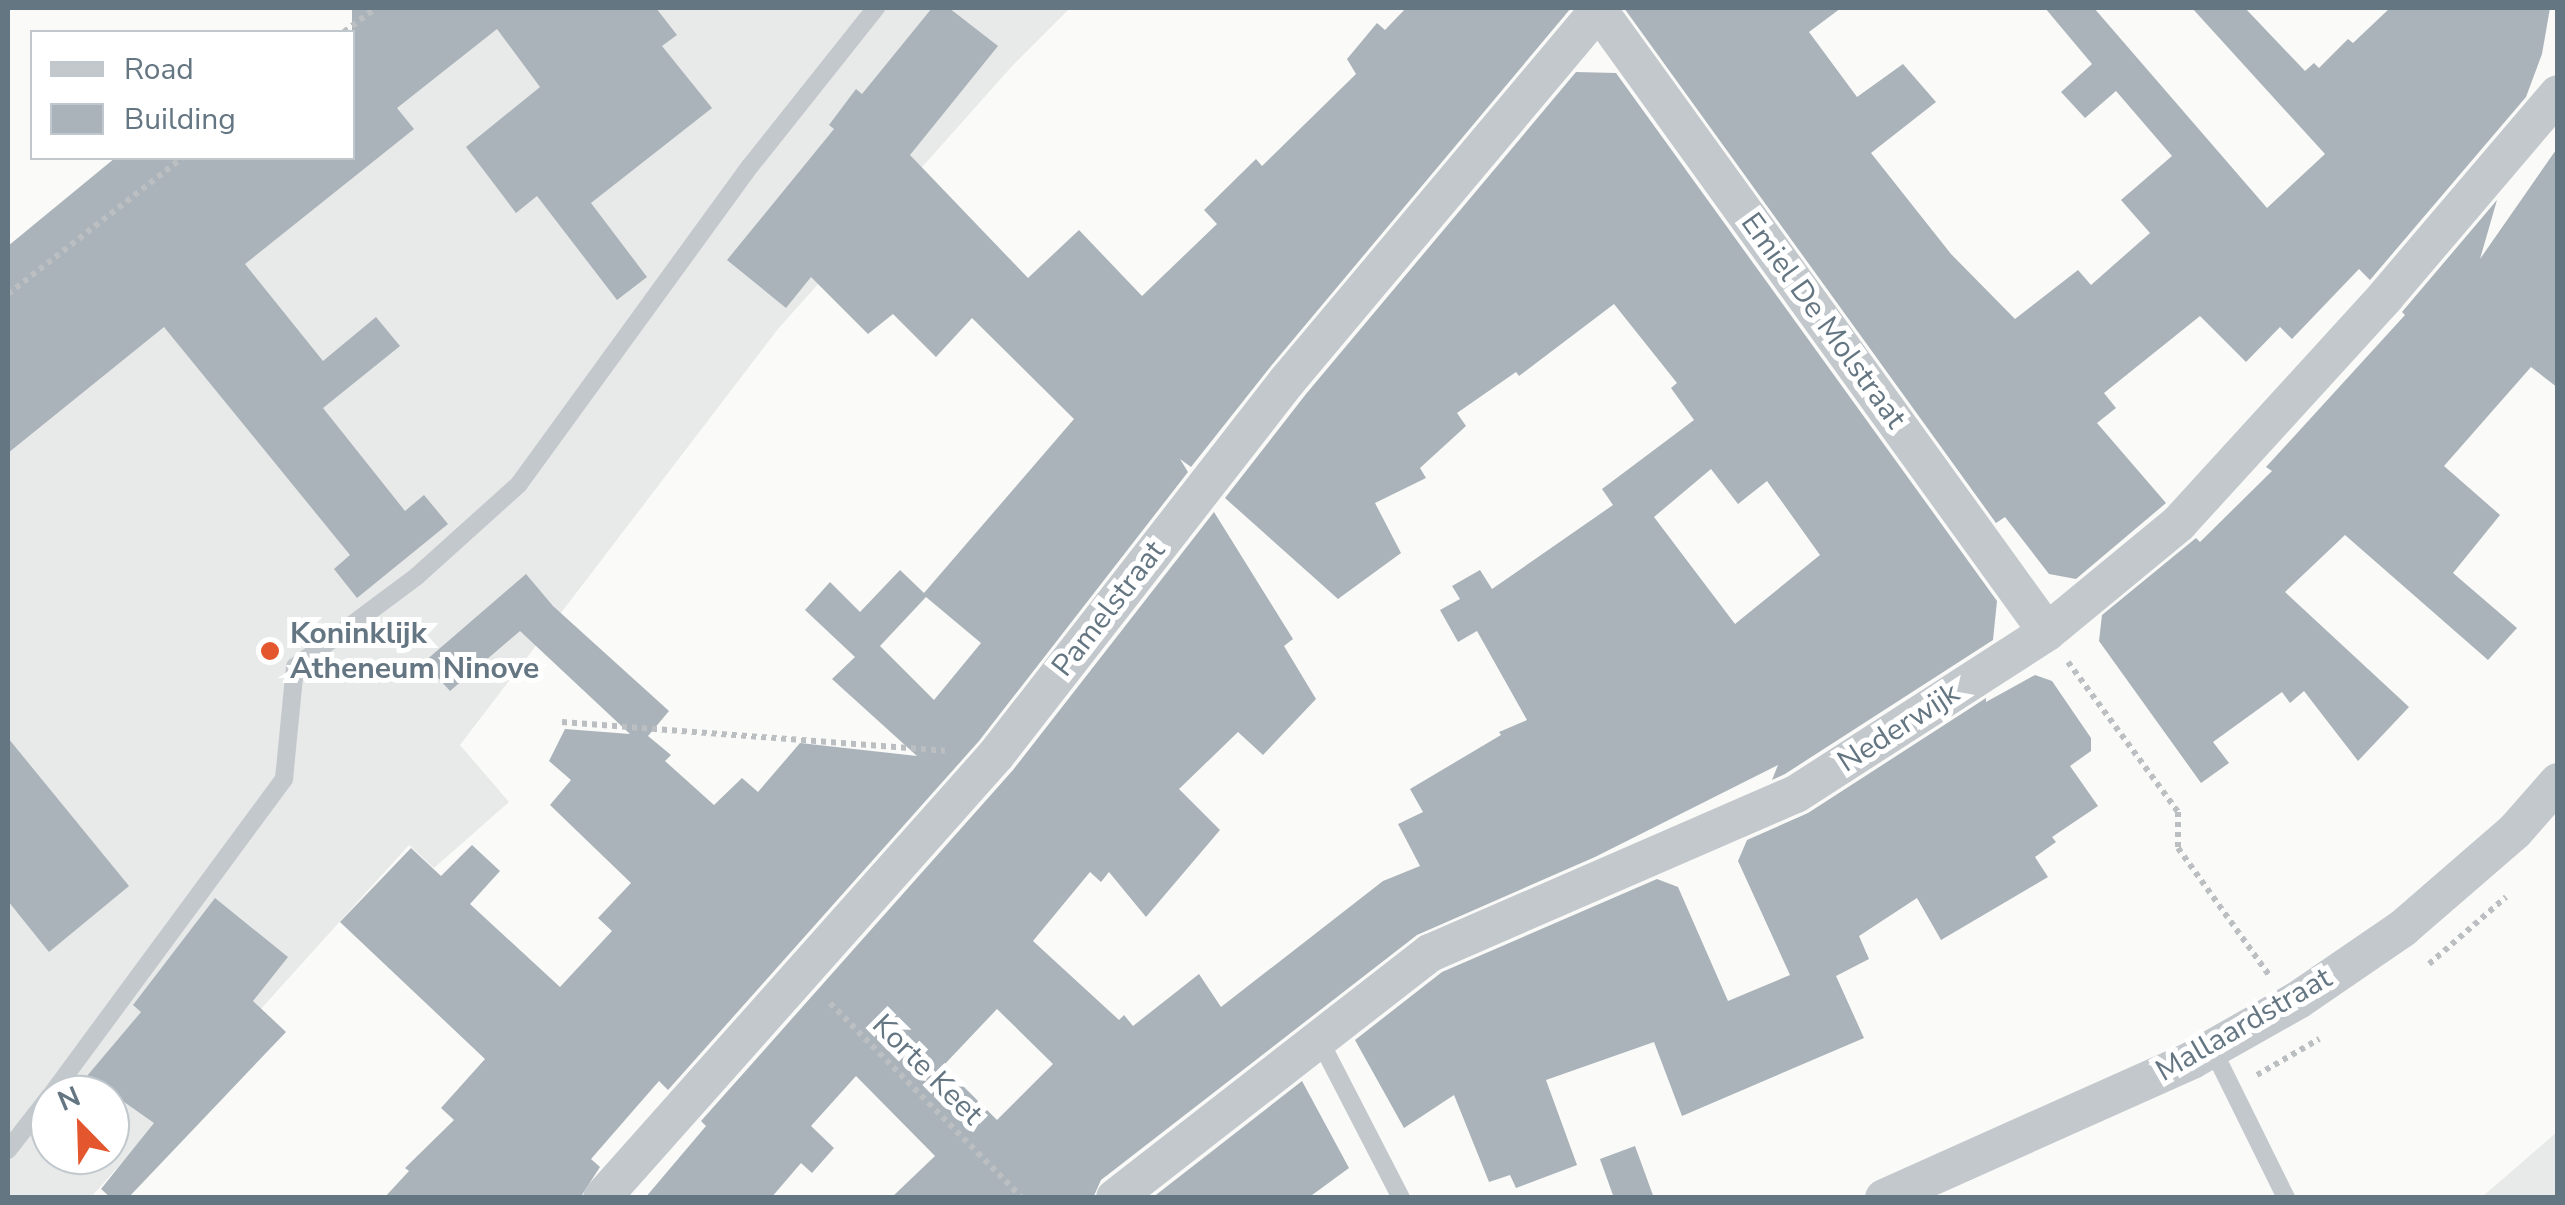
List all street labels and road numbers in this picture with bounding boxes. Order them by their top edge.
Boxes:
street label: Emiel De Molstraat [1733,206,1913,436]
street label: Pamelstraat [1045,534,1173,684]
street label: Nederwijk [1832,675,1966,781]
street label: Mallaardstraat [2150,960,2338,1090]
street label: Korte Keet [864,1007,990,1133]

